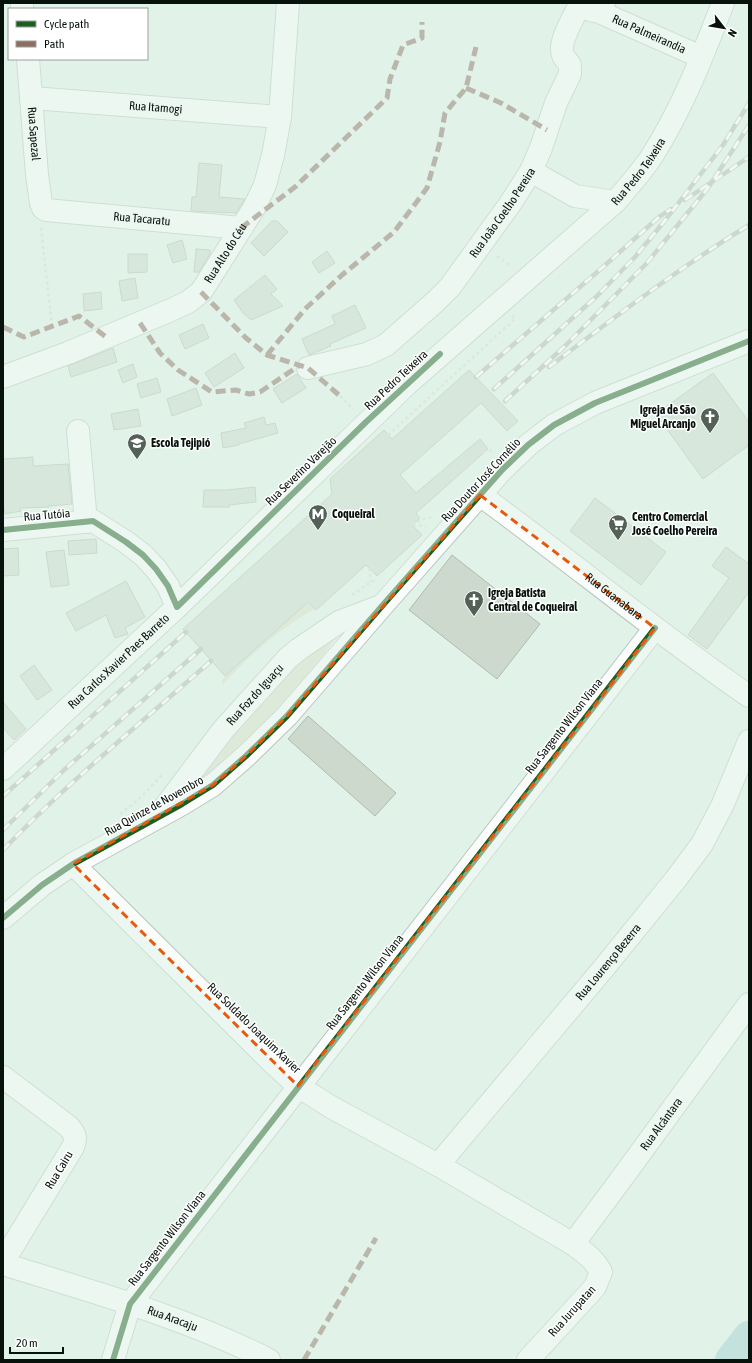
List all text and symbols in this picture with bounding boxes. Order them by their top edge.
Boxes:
legend [8,8,148,60]
north arrow [704,8,744,48]
street label: Rua Palmeirandia [610,12,688,56]
text: Cycle path [44,17,89,31]
text: N [726,27,739,39]
text: Path [44,37,65,51]
street label: Rua Itamogi [128,98,183,116]
street label: Rua Sapezal [25,106,43,162]
street label: Rua Pedro Teixeira [608,135,668,208]
street label: Rua João Coelho Pereira [467,165,538,260]
street label: Rua Tacaratu [113,209,171,228]
street label: Rua Alto do Céu [201,220,250,286]
street label: Rua Pedro Teixeira [362,347,430,413]
place label: Igreja de São Miguel Arcanjo [630,403,696,431]
church icon: Igreja de São Miguel Arcanjo [699,406,721,434]
school or university icon: Escola Tejipió [126,432,148,460]
street label: Rua Severino Varejão [263,433,340,508]
street label: Rua Doutor José Cornélio [439,435,524,525]
place label: Escola Tejipió [151,436,211,450]
metro station icon: Coqueiral [307,503,329,531]
street label: Rua Tutóia [23,506,71,524]
place label: Coqueiral [332,507,376,521]
place label: Centro Comercial José Coelho Pereira [631,510,718,538]
supermarket icon: Centro Comercial José Coelho Pereira [607,513,629,541]
street label: Rua Guanabara [583,570,645,623]
place label: Igreja Batista Central de Coqueiral [488,586,578,614]
church icon: Igreja Batista Central de Coqueiral [463,589,485,617]
street label: Rua Carlos Xavier Paes Barreto [65,611,172,712]
street label: Rua Foz do Iguaçu [224,661,286,728]
street label: Rua Sargento Wilson Viana [522,675,606,777]
street label: Rua Quinze de Novembro [102,773,206,839]
street label: Rua Lourenço Bezerra [573,921,644,1003]
street label: Rua Sargento Wilson Viana [323,931,407,1033]
street label: Rua Soldado Joaquim Xavier [204,980,304,1077]
street label: Rua Alcântara [637,1095,685,1153]
street label: Rua Cairu [42,1148,76,1192]
street label: Rua Sargento Wilson Viana [125,1187,209,1289]
street label: Rua Jurupatan [545,1282,599,1340]
street label: Rua Aracaju [145,1303,200,1334]
scale bar [10,1329,63,1355]
text: 20 m [16,1336,38,1350]

